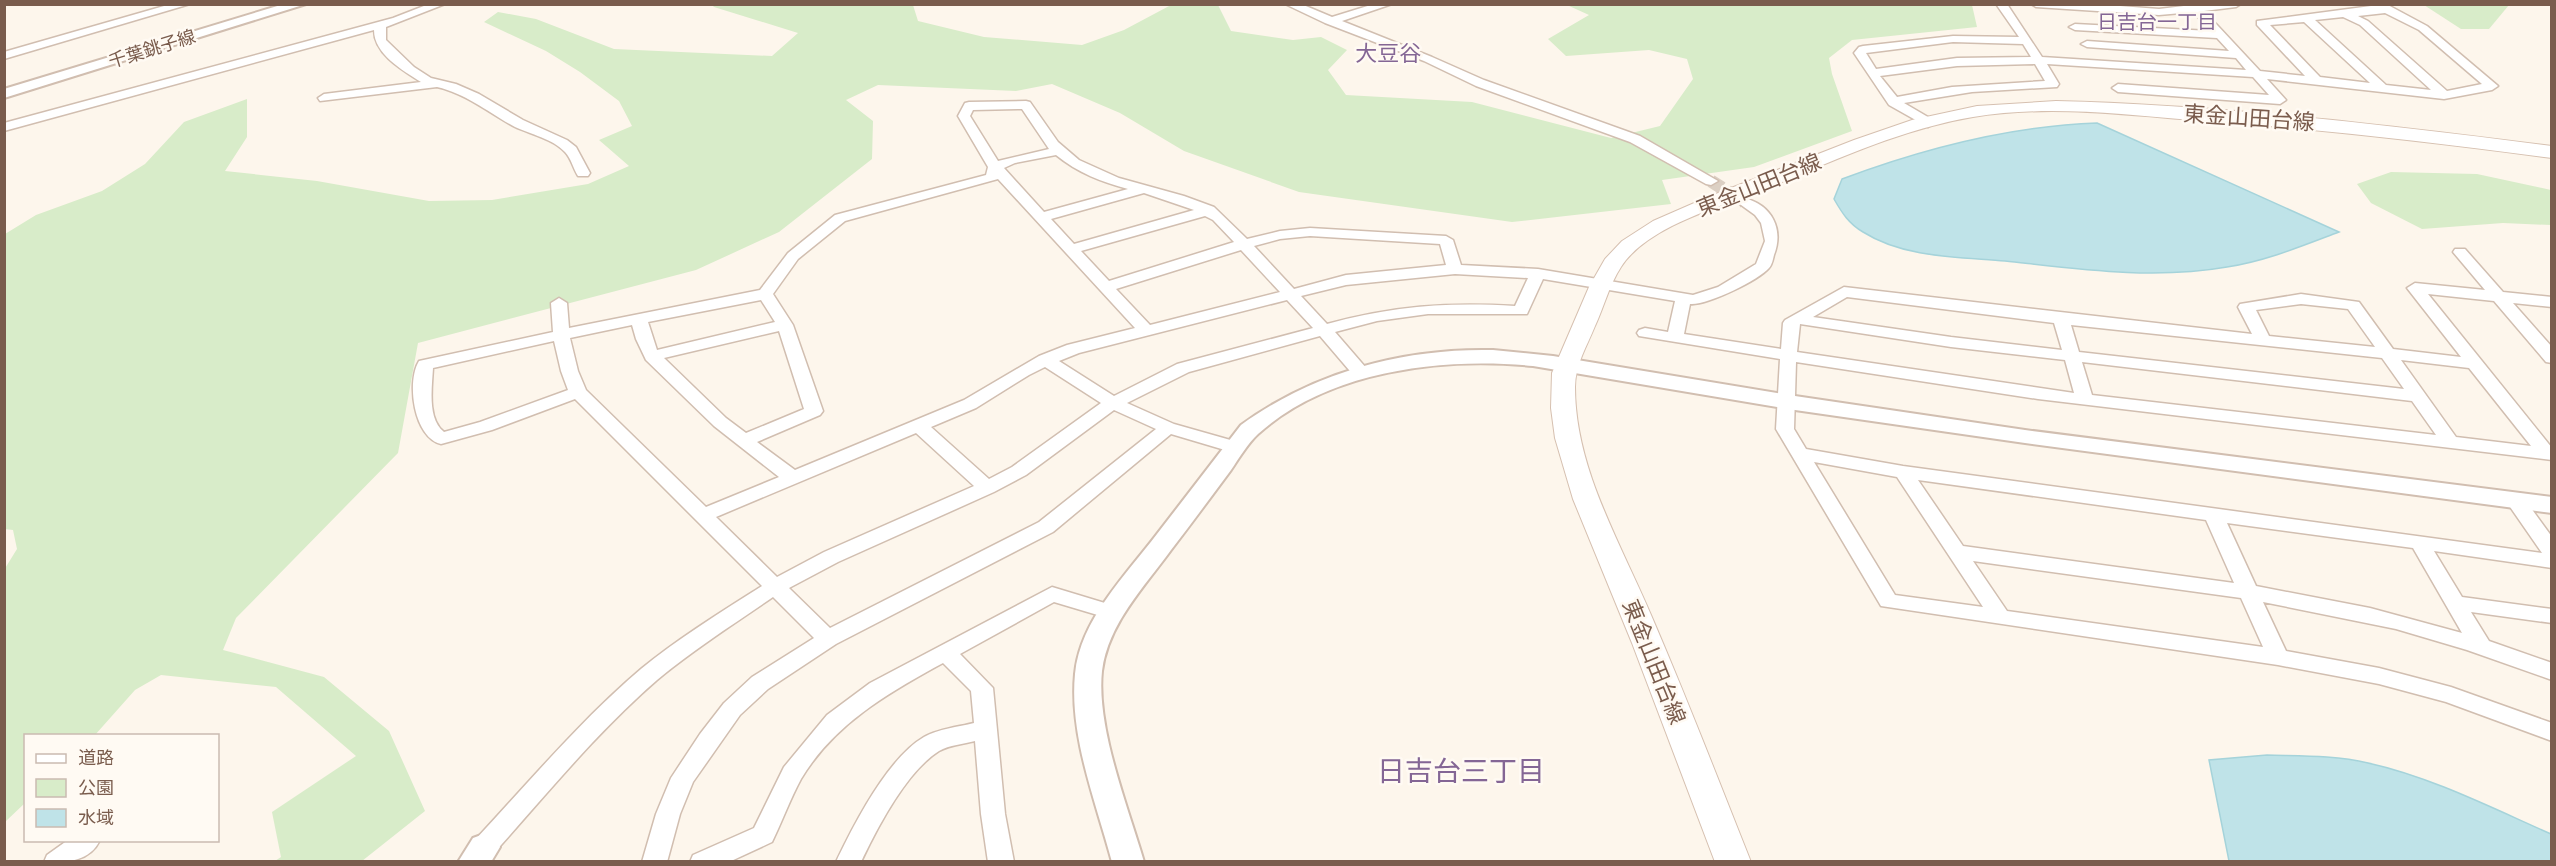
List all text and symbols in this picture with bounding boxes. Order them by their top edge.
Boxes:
district label: 日吉台一丁目 [2097,10,2217,34]
street label: 千葉銚子線 [106,25,198,73]
district label: 大豆谷 [1355,40,1421,67]
street label: 東金山田台線 [2182,100,2316,136]
street label: 東金山田台線 [1693,148,1825,222]
street label: 東金山田台線 [1617,596,1691,728]
legend [24,734,219,842]
text: 道路 [78,747,114,769]
district label: 日吉台三丁目 [1377,754,1545,788]
text: 公園 [78,777,114,799]
text: 水域 [78,807,114,829]

